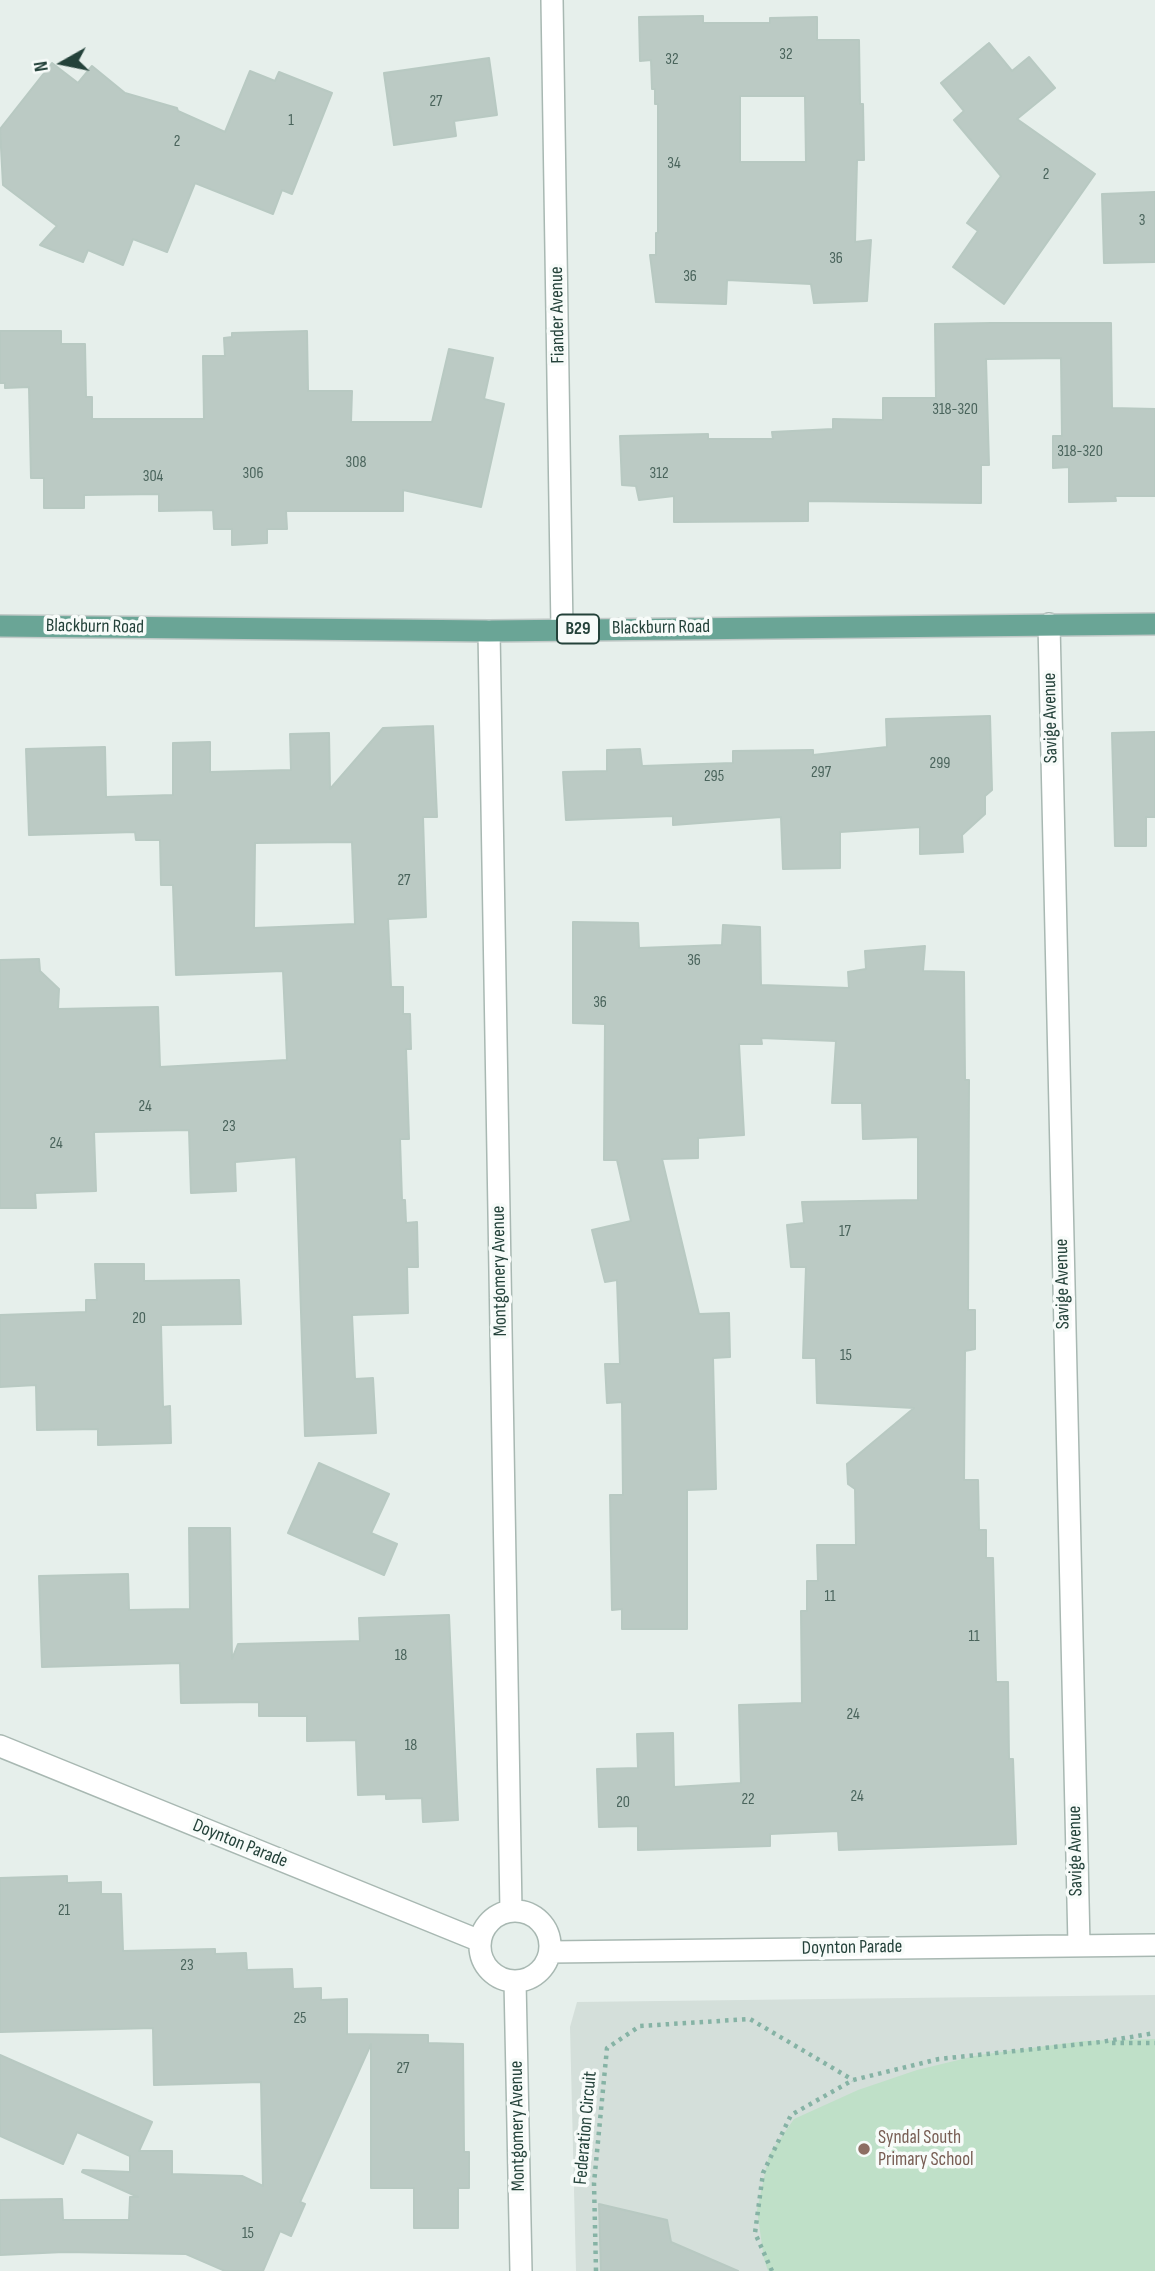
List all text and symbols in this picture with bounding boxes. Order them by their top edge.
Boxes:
north arrow [28,28,98,98]
house number: 32 [779,45,793,65]
house number: 32 [665,50,679,70]
text: N [30,60,54,73]
house number: 27 [429,92,443,112]
house number: 1 [288,111,294,131]
house number: 2 [174,132,180,152]
house number: 34 [667,154,681,174]
house number: 2 [1043,165,1049,185]
house number: 3 [1139,211,1145,231]
house number: 36 [829,249,843,269]
street label: Fiander Avenue [546,266,570,364]
house number: 36 [683,267,697,287]
house number: 318-320 [932,400,978,420]
house number: 318-320 [1057,442,1103,462]
house number: 308 [346,453,366,473]
house number: 306 [243,464,263,484]
house number: 312 [649,464,669,484]
house number: 304 [143,467,163,487]
road number: B29 [557,614,599,644]
street label: Blackburn Road [46,615,144,639]
street label: Blackburn Road [612,616,710,640]
street label: Savige Avenue [1039,672,1063,764]
house number: 299 [930,754,950,774]
house number: 297 [811,763,831,783]
house number: 295 [704,767,724,787]
house number: 27 [397,871,411,891]
house number: 36 [687,951,701,971]
house number: 36 [593,993,607,1013]
house number: 24 [138,1097,152,1117]
house number: 23 [222,1117,236,1137]
house number: 24 [49,1134,63,1154]
street label: Montgomery Avenue [487,1205,513,1337]
house number: 17 [839,1222,851,1242]
street label: Savige Avenue [1051,1238,1075,1330]
house number: 20 [132,1309,146,1329]
house number: 15 [840,1346,852,1366]
house number: 11 [824,1587,836,1607]
house number: 11 [968,1627,980,1647]
house number: 18 [395,1646,407,1666]
house number: 24 [846,1705,860,1725]
house number: 18 [405,1736,417,1756]
house number: 24 [850,1787,864,1807]
house number: 22 [741,1790,755,1810]
house number: 20 [616,1793,630,1813]
street label: Savige Avenue [1064,1805,1088,1897]
street label: Doynton Parade [189,1815,291,1873]
house number: 21 [58,1901,70,1921]
street label: Doynton Parade [802,1936,902,1960]
house number: 23 [180,1956,194,1976]
house number: 25 [293,2009,307,2029]
house number: 27 [396,2059,410,2079]
street label: Montgomery Avenue [505,2060,531,2192]
street label: Federation Circuit [570,2070,602,2186]
place label: Syndal South Primary School [878,2127,974,2171]
marker: Syndal South Primary School [856,2141,872,2157]
house number: 15 [242,2224,254,2244]

